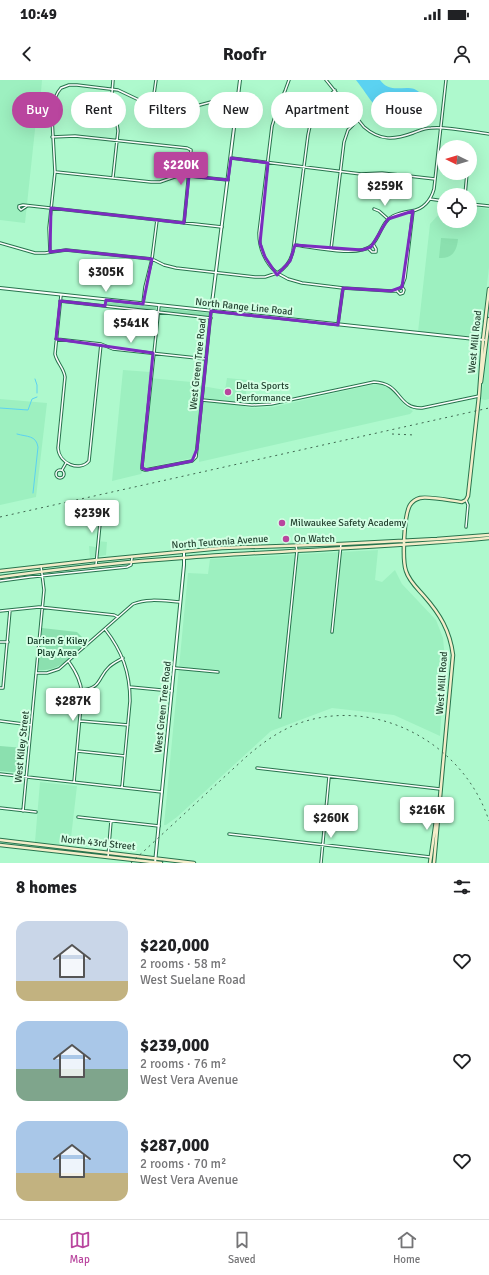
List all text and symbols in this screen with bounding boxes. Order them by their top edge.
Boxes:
text: 10:49 [20,5,57,23]
icon: back [16,43,38,65]
text: Roofr [223,43,266,65]
icon: person [451,43,473,65]
chip: Buy [12,92,63,128]
chip: Rent [71,92,126,128]
chip: Filters [134,92,200,128]
chip: New [208,92,263,128]
chip: Apartment [271,92,363,128]
chip: House [371,92,437,128]
north arrow [437,140,477,180]
map controls [437,140,477,228]
pin: $220K [153,152,209,186]
text: $220K [163,157,199,173]
pin: $259K [357,173,413,207]
text: $259K [367,178,403,194]
button: locate [437,188,477,228]
pin: $305K [78,259,134,293]
text: $305K [88,264,124,280]
street label: North Range Line Road [195,296,293,318]
pin: $541K [103,310,159,344]
street label: West Mill Road [466,310,484,374]
text: $541K [113,315,149,331]
street label: West Green Tree Road [187,317,209,411]
place label: Delta Sports Performance [236,380,291,404]
marker: Delta Sports Performance [223,387,233,397]
pin: $239K [64,500,120,534]
text: $239K [74,505,110,521]
place label: Milwaukee Safety Academy [290,517,407,529]
marker: Milwaukee Safety Academy [277,518,287,528]
street label: North Teutonia Avenue [171,533,269,551]
place label: On Watch [294,533,335,545]
marker: On Watch [281,534,291,544]
park label: Darien & Kiley Play Area [27,635,87,659]
street label: West Mill Road [434,651,450,715]
street label: West Green Tree Road [152,660,174,754]
pin: $287K [45,688,101,722]
text: $287K [55,693,91,709]
street label: West Kiley Street [12,710,32,784]
pin: $216K [399,797,455,831]
text: $216K [409,802,445,818]
pin: $260K [303,805,359,839]
text: $260K [313,810,349,826]
street label: North 43rd Street [60,833,136,853]
icon: filters [451,876,473,898]
text: 8 homes [16,877,77,898]
text: $220,000 [140,935,209,956]
icon: home [48,937,96,985]
icon: heart [451,950,473,972]
text: 2 rooms · 58 m² [140,956,226,972]
text: West Suelane Road [140,972,246,988]
text: $239,000 [140,1035,209,1056]
icon: home [48,1037,96,1085]
icon: heart [451,1050,473,1072]
text: 2 rooms · 76 m² [140,1056,226,1072]
text: West Vera Avenue [140,1072,238,1088]
text: $287,000 [140,1135,209,1156]
icon: home [48,1137,96,1185]
icon: heart [451,1150,473,1172]
text: 2 rooms · 70 m² [140,1156,226,1172]
text: West Vera Avenue [140,1172,238,1188]
tab: Map [69,1229,91,1266]
tab: Saved [228,1229,256,1266]
tab: Home [393,1229,420,1266]

